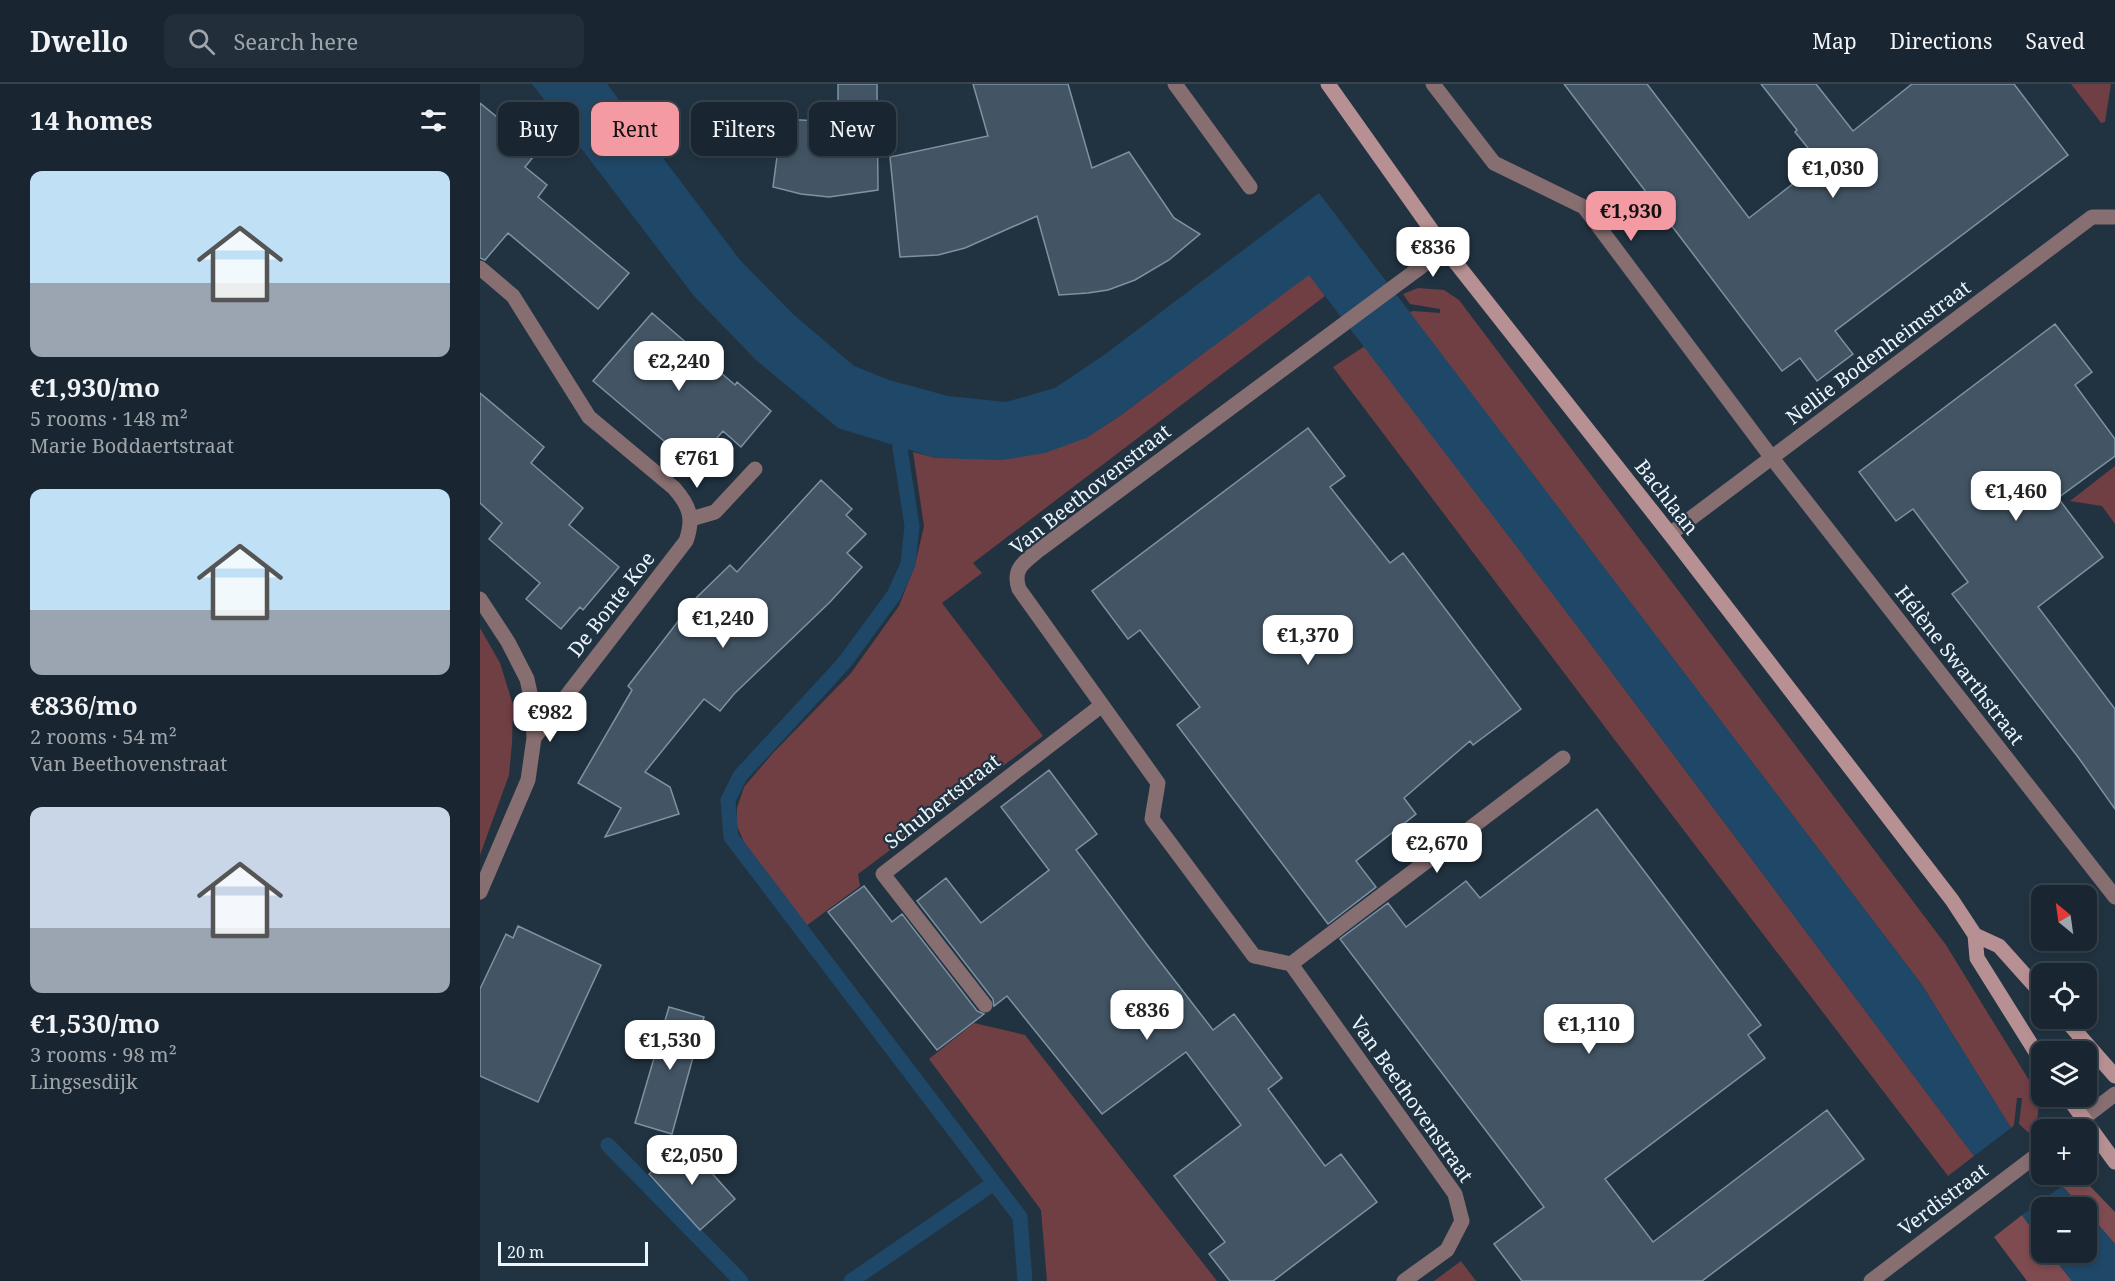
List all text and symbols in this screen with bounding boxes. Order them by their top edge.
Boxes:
search box [164,14,584,68]
text: Dwello [30,22,128,60]
icon: search [185,25,218,58]
text: Search here [233,26,358,56]
text: Map [1812,27,1857,55]
text: Directions [1890,27,1992,55]
text: Saved [2025,27,2085,55]
text: 14 homes [30,102,152,138]
chip: Buy [498,102,579,156]
chip: Rent [591,102,679,156]
chip: Filters [691,102,797,156]
chip: New [809,102,896,156]
icon: filters [417,104,450,137]
pin: €1,030 [1784,148,1882,199]
text: €1,030 [1802,154,1864,181]
pin: €1,930 [1582,191,1680,242]
text: €1,930 [1600,197,1662,224]
icon: home [186,210,294,318]
pin: €836 [1397,227,1469,278]
text: €836 [1410,233,1456,260]
street label: Nellie Bodenheimstraat [1780,274,1976,430]
pin: €2,240 [630,341,728,392]
text: €2,240 [648,347,710,374]
text: €1,930/mo [30,369,160,405]
text: 5 rooms · 148 m² [30,405,188,432]
street label: Van Beethovenstraat [1004,418,1176,560]
text: Marie Boddaertstraat [30,432,234,459]
pin: €761 [661,438,733,489]
text: €761 [674,444,720,471]
street label: Bachlaan [1629,454,1705,540]
pin: €1,460 [1967,471,2065,522]
text: €1,460 [1985,477,2047,504]
icon: home [186,528,294,636]
street label: De Bonte Koe [561,546,661,662]
street label: Hélène Swarthstraat [1889,580,2031,750]
pin: €1,240 [674,598,772,649]
text: €1,240 [692,604,754,631]
pin: €1,370 [1259,615,1357,666]
text: €1,370 [1277,621,1339,648]
text: €836/mo [30,687,138,723]
pin: €982 [514,692,586,743]
text: €982 [527,698,573,725]
text: 2 rooms · 54 m² [30,723,177,750]
street label: Schubertstraat [878,747,1006,855]
text: Van Beethovenstraat [30,750,227,777]
pin: €2,670 [1388,823,1486,874]
text: €2,670 [1406,829,1468,856]
icon: home [186,846,294,954]
north arrow [2031,885,2097,951]
map controls [2031,885,2097,1263]
button: locate [2031,963,2097,1029]
pin: €836 [1111,990,1183,1041]
text: €836 [1124,996,1170,1023]
pin: €1,110 [1540,1004,1638,1055]
text: €1,530/mo [30,1005,160,1041]
street label: Van Beethovenstraat [1344,1010,1480,1188]
text: €1,110 [1558,1010,1620,1037]
pin: €1,530 [621,1020,719,1071]
text: €1,530 [639,1026,701,1053]
text: 3 rooms · 98 m² [30,1041,177,1068]
button: layers [2031,1041,2097,1107]
text: Lingsesdijk [30,1068,138,1095]
button: + [2031,1119,2097,1185]
pin: €2,050 [643,1135,741,1186]
text: €2,050 [661,1141,723,1168]
street label: Verdistraat [1893,1156,1993,1242]
button: − [2031,1197,2097,1263]
scale bar [498,1239,648,1266]
text: 20 m [507,1241,544,1263]

